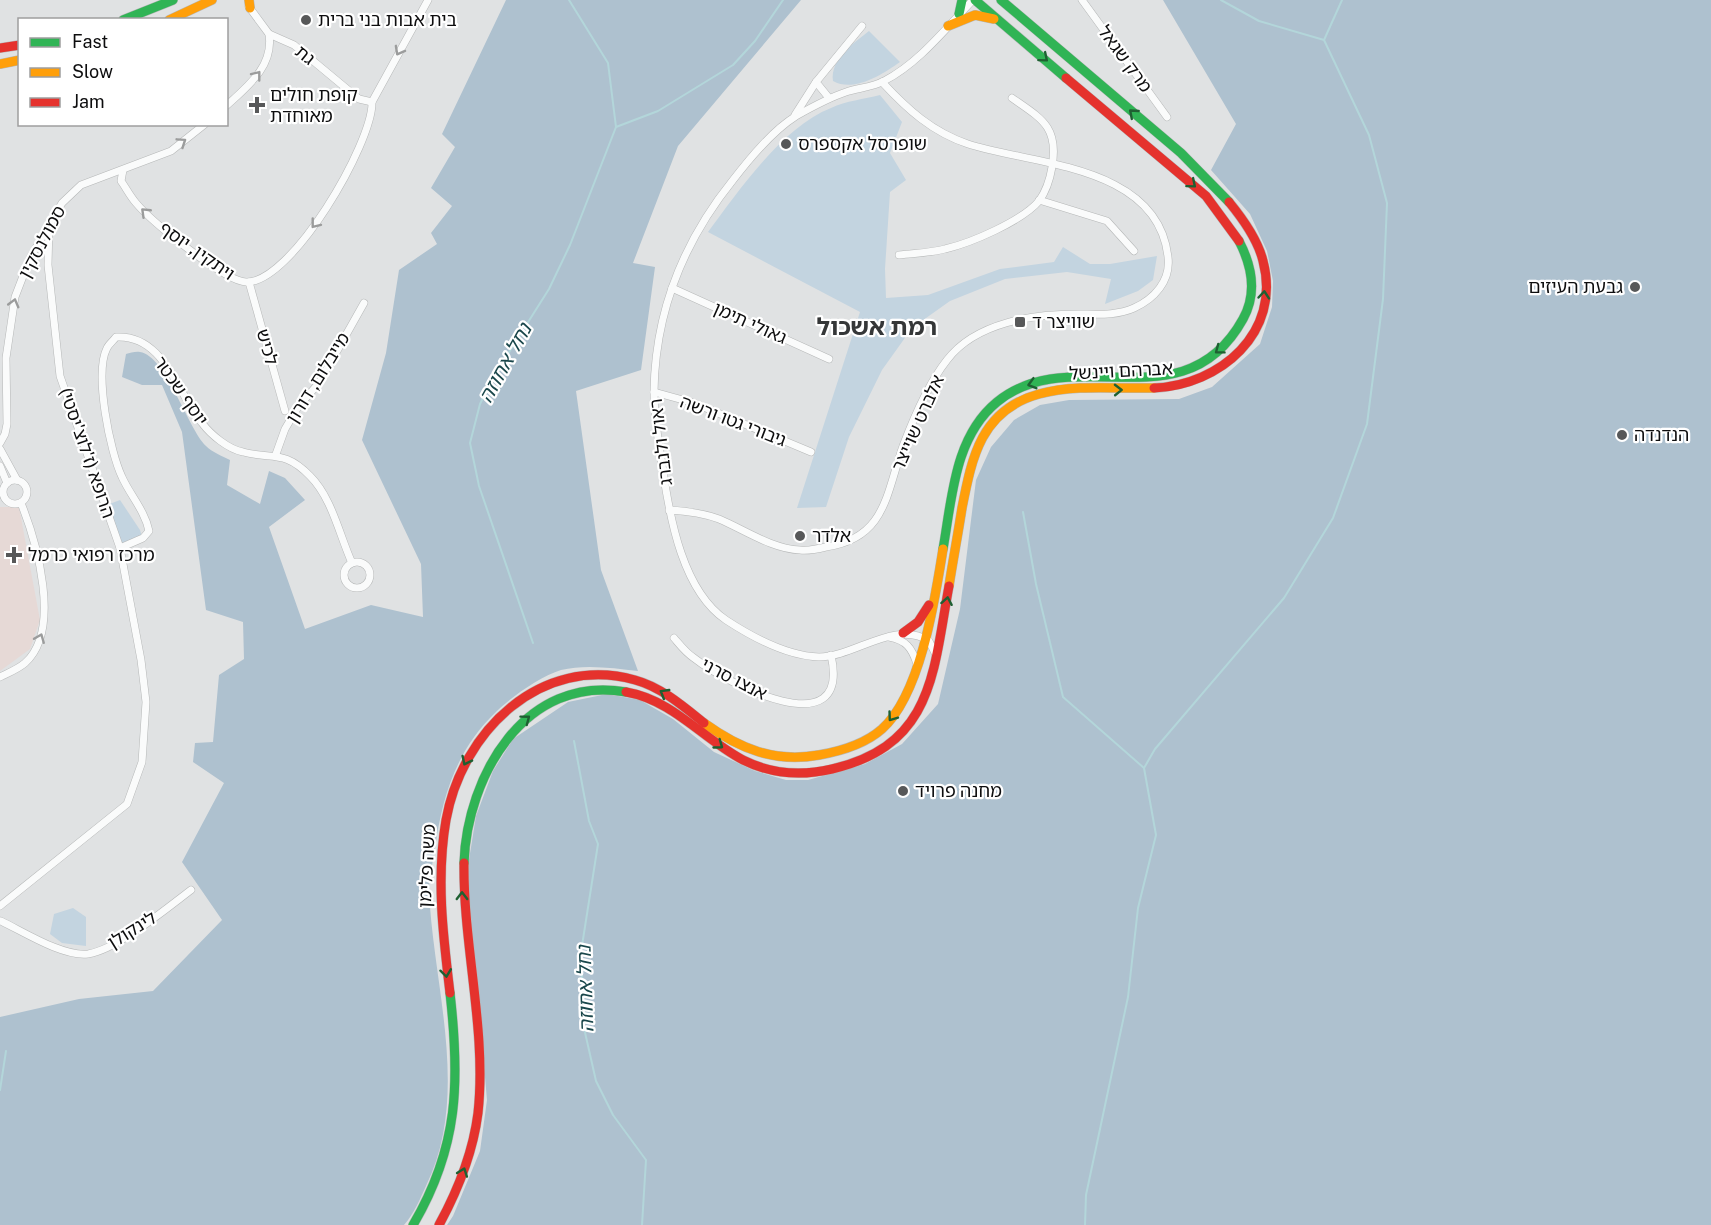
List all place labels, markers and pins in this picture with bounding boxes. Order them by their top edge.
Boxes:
place label: בית אבות בני ברית [318,9,457,30]
marker: בית אבות בני ברית [299,13,313,27]
place label: קופת חולים מאוחדת [270,84,358,126]
marker: קופת חולים מאוחדת [248,96,266,114]
place label: שופרסל אקספרס [798,133,927,154]
marker: שופרסל אקספרס [779,137,793,151]
place label: גבעת העיזים [1528,276,1623,297]
marker: גבעת העיזים [1628,280,1642,294]
place label: שוויצר ד [1032,311,1095,332]
marker: שוויצר ד [1013,315,1027,329]
place label: הנדנדה [1634,424,1689,445]
marker: הנדנדה [1615,428,1629,442]
place label: אלדר [812,525,851,546]
marker: אלדר [793,529,807,543]
place label: מרכז רפואי כרמל [28,544,155,565]
marker: מרכז רפואי כרמל [5,546,23,564]
place label: מחנה פרויד [915,780,1002,801]
marker: מחנה פרויד [896,784,910,798]

